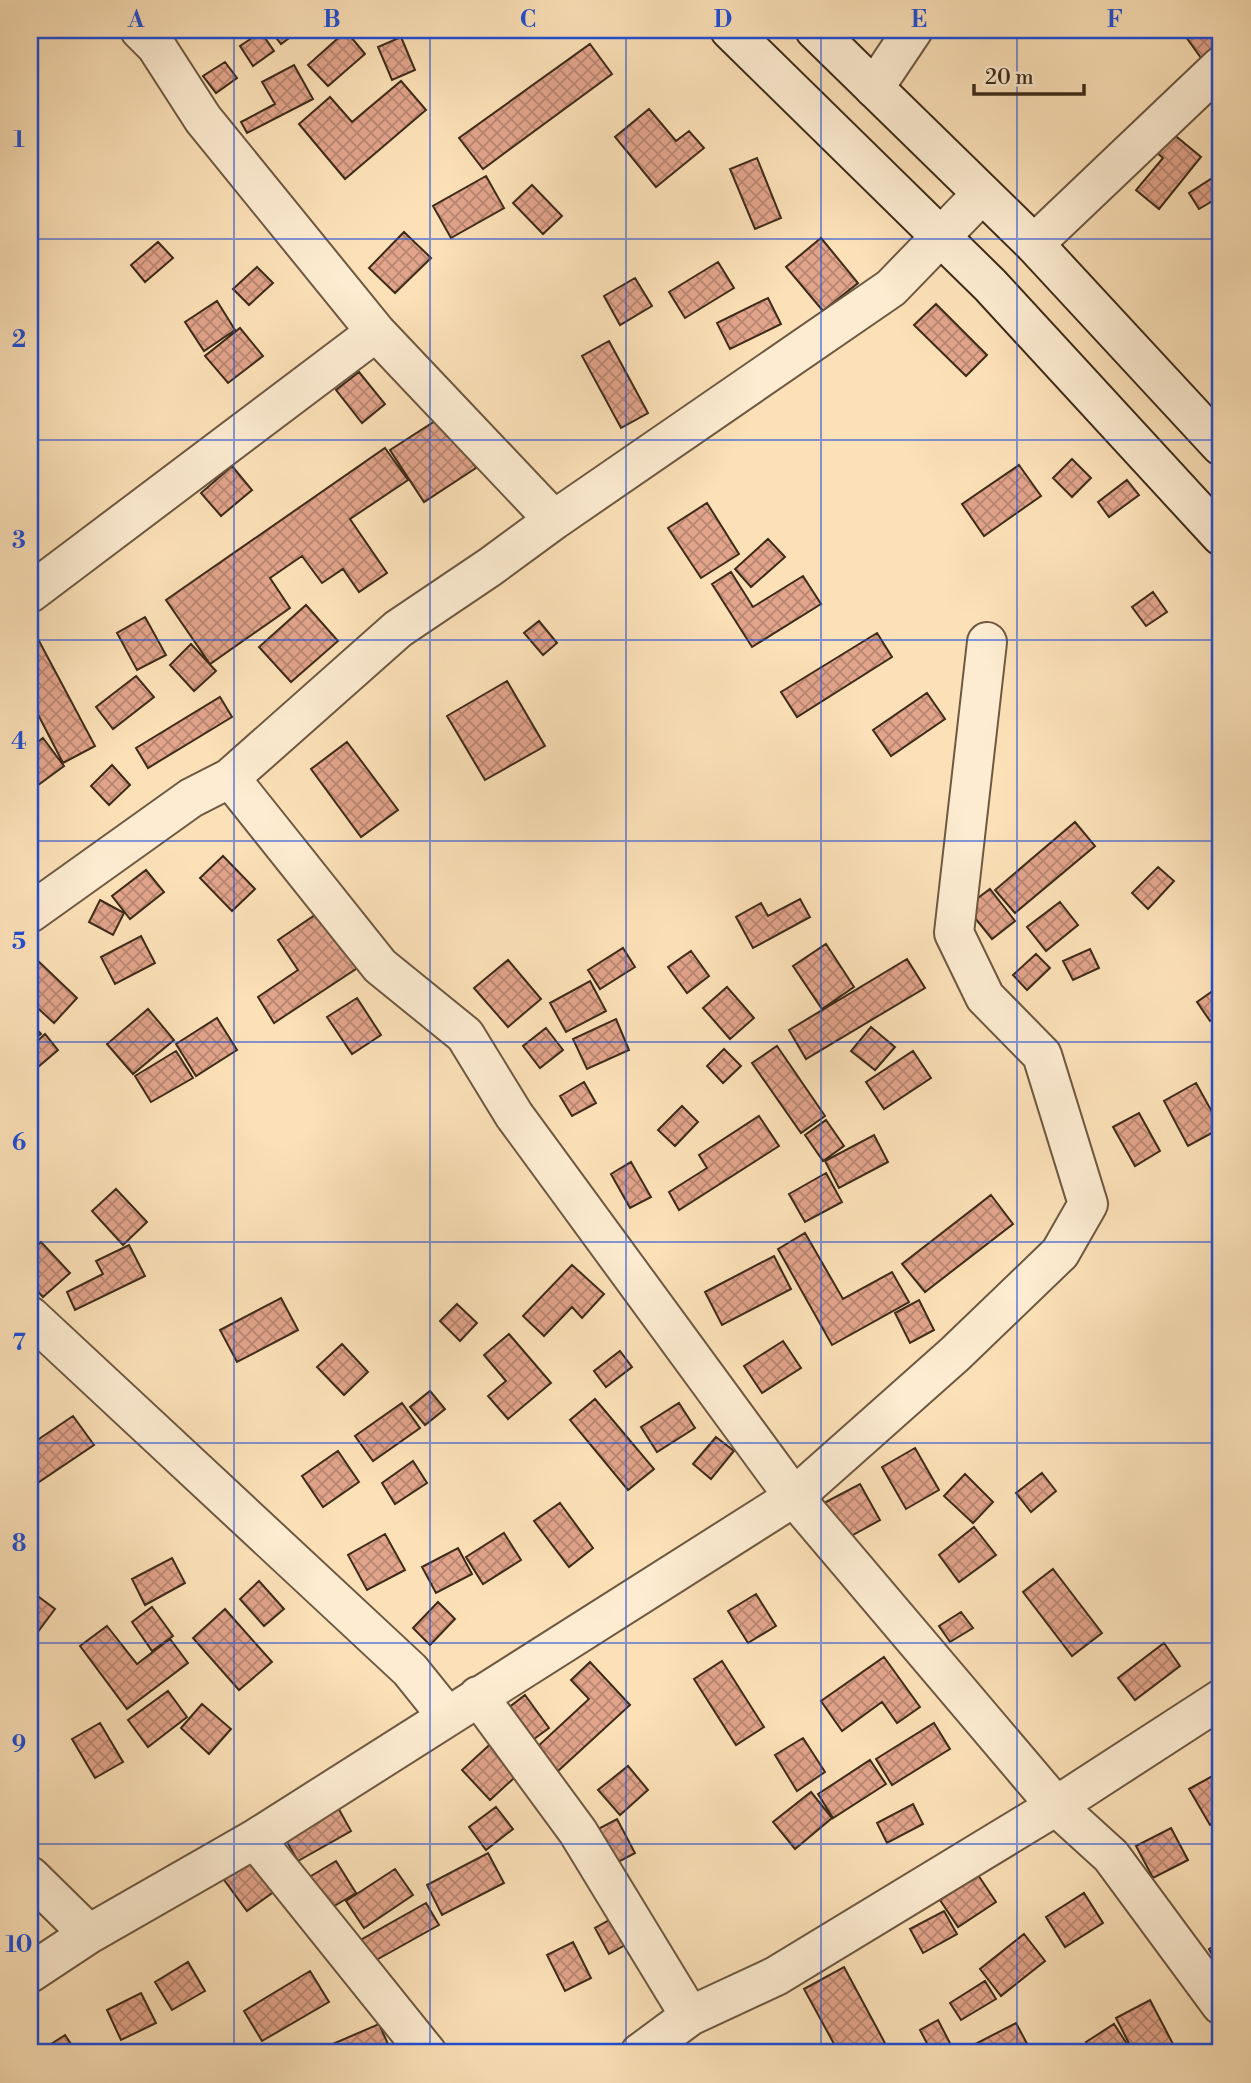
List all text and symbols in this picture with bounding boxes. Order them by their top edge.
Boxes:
text: A [127,6,145,34]
text: B [323,6,341,34]
text: C [520,6,536,34]
text: D [714,6,732,34]
text: E [911,6,927,34]
text: F [1107,6,1123,34]
scale bar [974,52,1085,96]
text: 20 m [985,65,1034,91]
text: 1 [13,126,25,154]
text: 2 [12,326,26,354]
text: 3 [12,527,26,555]
text: 4 [11,728,27,756]
text: 5 [12,928,26,956]
text: 6 [12,1129,26,1157]
text: 7 [12,1329,26,1357]
text: 8 [12,1530,26,1558]
text: 9 [12,1731,26,1759]
text: 10 [5,1931,33,1959]

